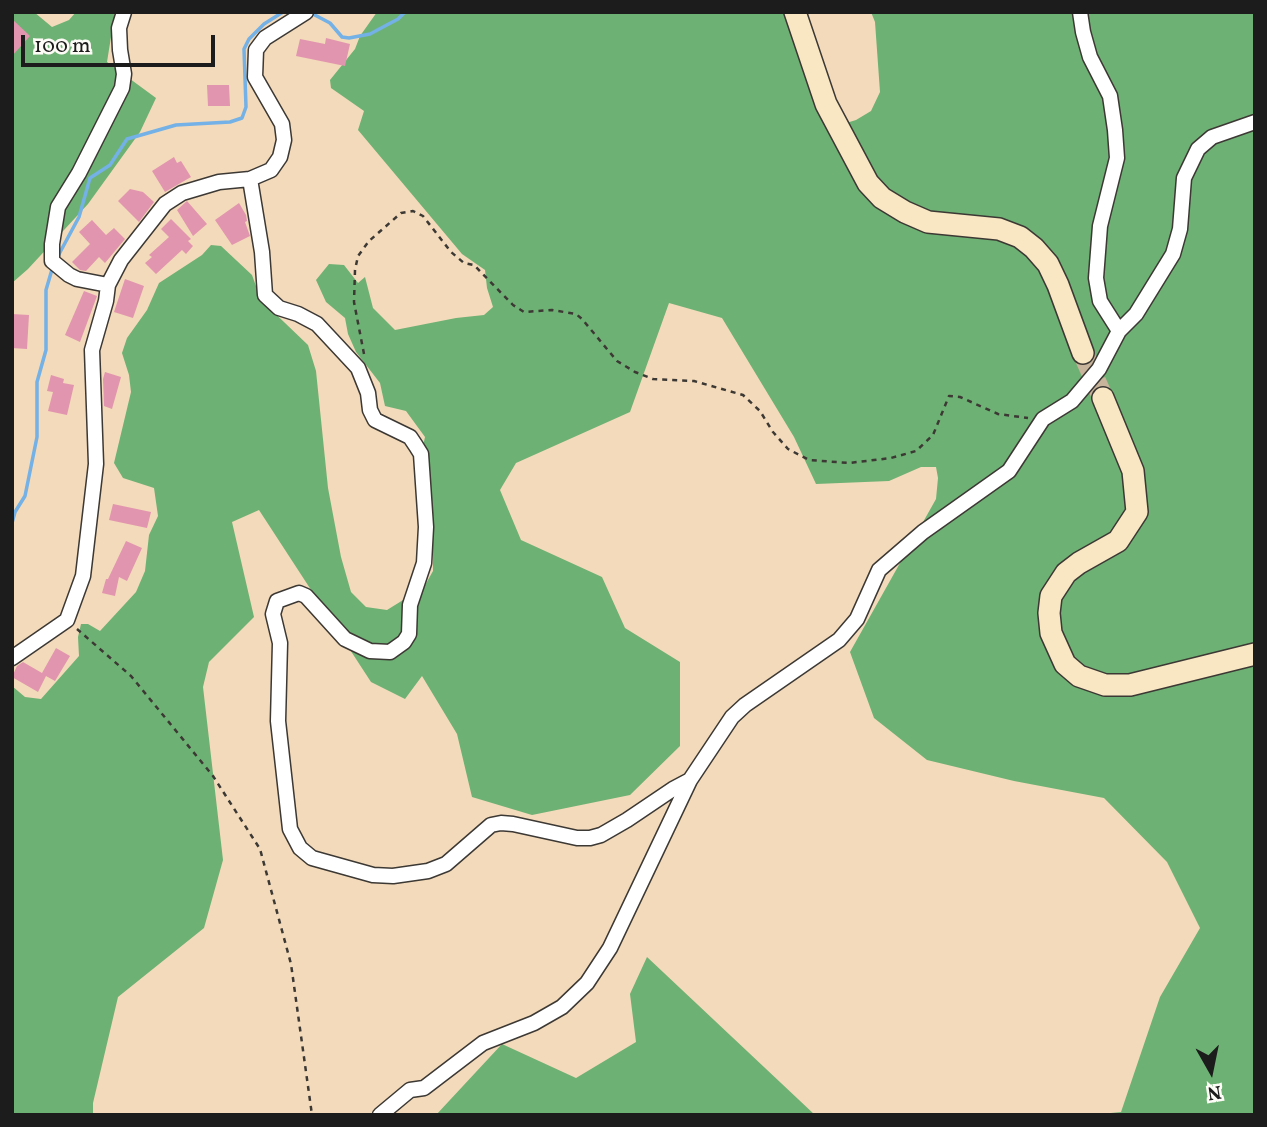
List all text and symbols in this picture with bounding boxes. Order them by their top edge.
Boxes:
scale bar [24,21,219,65]
text: 100 m [34,32,91,61]
north arrow [1176,1036,1246,1106]
text: N [1205,1078,1223,1106]

